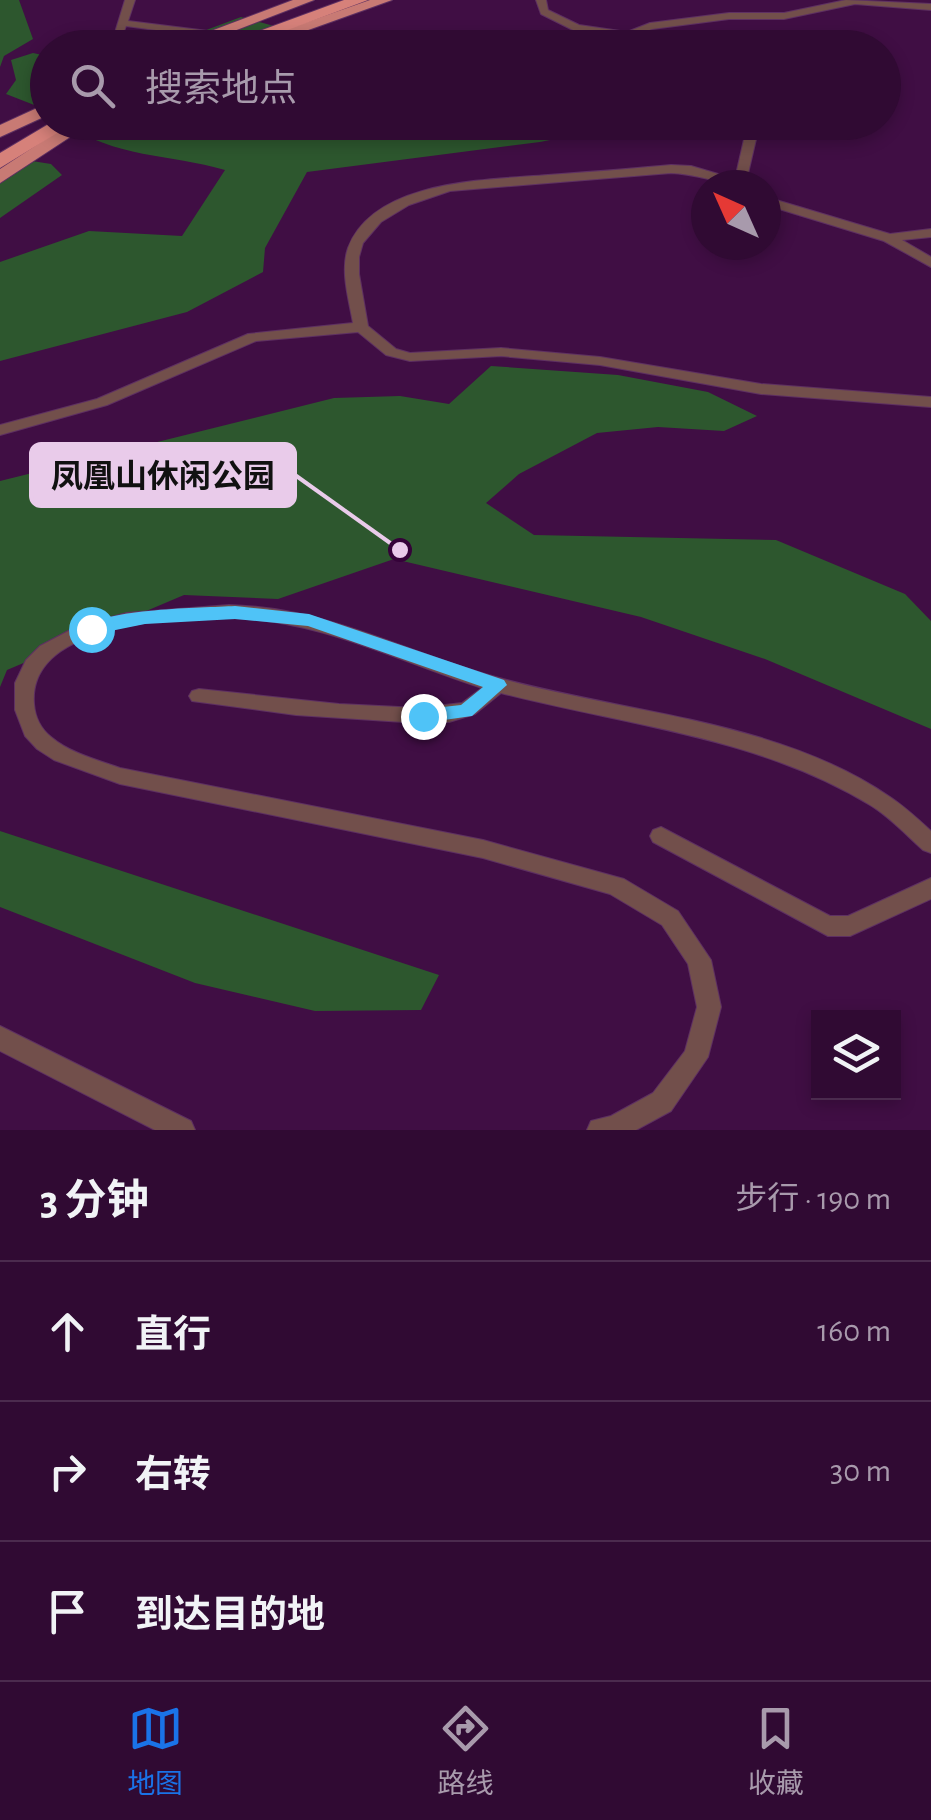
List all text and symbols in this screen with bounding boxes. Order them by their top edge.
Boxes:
search box [30,30,901,140]
icon: search [65,58,120,113]
text: 搜索地点 [145,71,297,109]
north arrow [691,170,781,260]
callout: 凤凰山休闲公园 [31,444,295,506]
text: 凤凰山休闲公园 [51,459,275,493]
route start [69,607,115,653]
route end [401,694,447,740]
map controls [811,1010,901,1100]
button: layers [811,1010,901,1100]
text: 3 分钟 [40,1180,148,1222]
text: 步行 · 190 m [735,1183,891,1215]
icon: ahead [40,1304,95,1359]
text: 160 m [817,1315,891,1347]
text: 直行 [135,1317,211,1355]
icon: right [40,1444,95,1499]
text: 30 m [830,1455,891,1487]
text: 右转 [135,1457,211,1495]
icon: arrive [40,1584,95,1639]
text: 到达目的地 [135,1597,325,1635]
tab: 地图 [127,1701,183,1802]
tab: 路线 [437,1701,494,1802]
tab: 收藏 [748,1701,804,1802]

